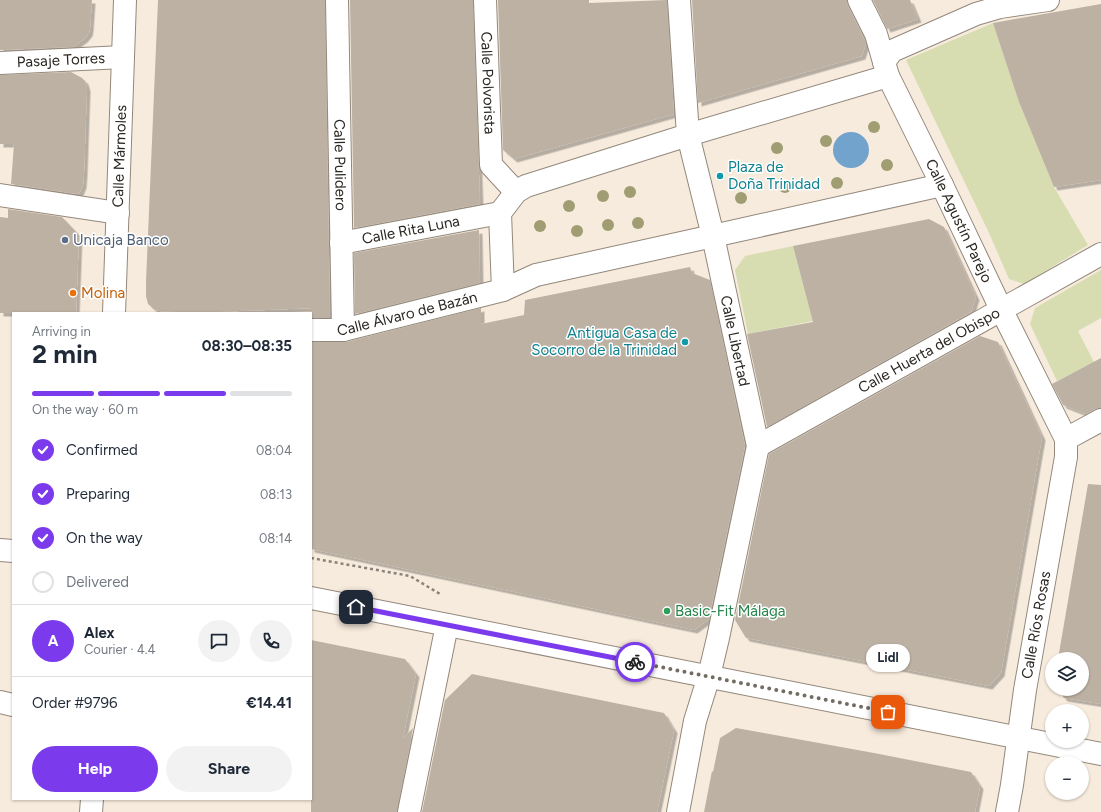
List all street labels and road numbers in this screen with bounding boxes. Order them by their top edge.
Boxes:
street label: Calle Polvorista [477,31,499,135]
street label: Pasaje Torres [16,49,105,71]
street label: Calle Mármoles [109,105,130,208]
street label: Calle Pulidero [330,119,350,211]
street label: Calle Agustín Parejo [922,156,996,286]
street label: Calle Rita Luna [360,212,461,248]
street label: Calle Álvaro de Bazán [337,288,479,339]
street label: Calle Libertad [717,294,753,388]
street label: Calle Huerta del Obispo [855,303,1003,397]
street label: Calle Ríos Rosas [1018,570,1054,680]

